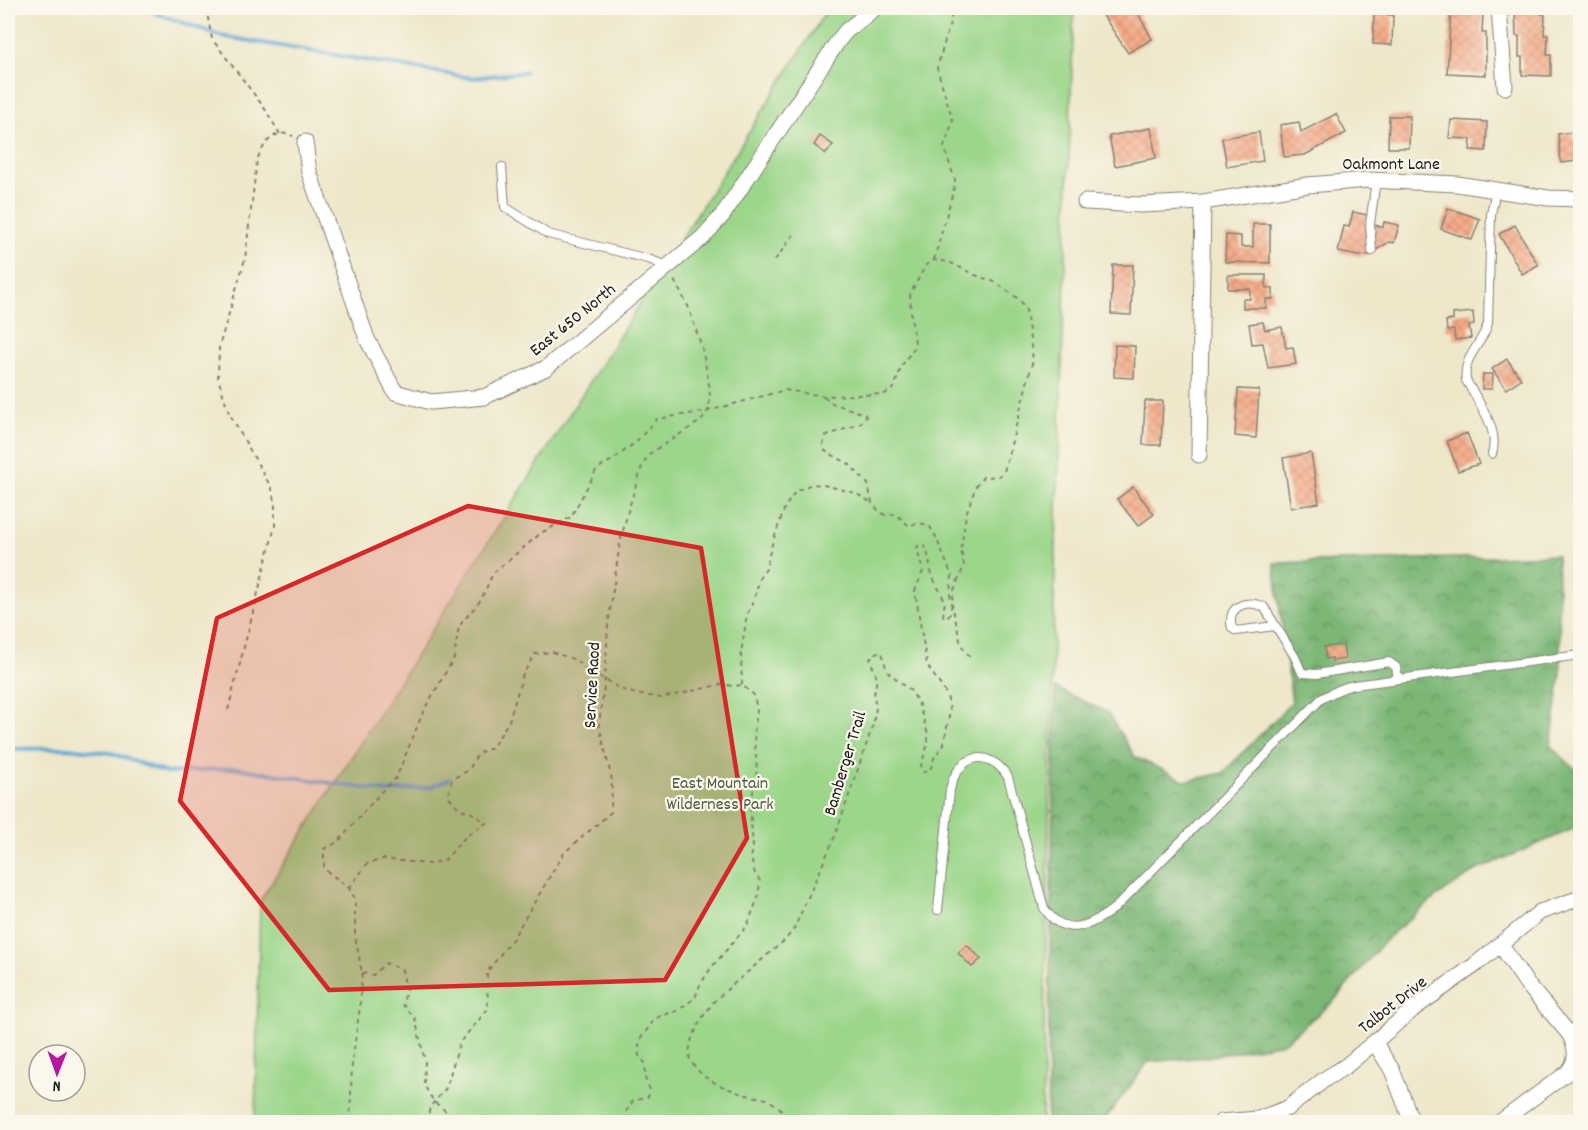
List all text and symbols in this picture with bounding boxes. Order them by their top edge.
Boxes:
street label: Oakmont Lane [1342,153,1440,178]
street label: East 650 North [525,278,622,364]
street label: Service Raod [579,641,608,729]
street label: Bamberger Trail [819,708,874,819]
park label: East Mountain Wilderness Park [666,772,774,818]
street label: Talbot Drive [1354,971,1433,1041]
north arrow [27,1043,87,1103]
text: N [53,1074,61,1097]

